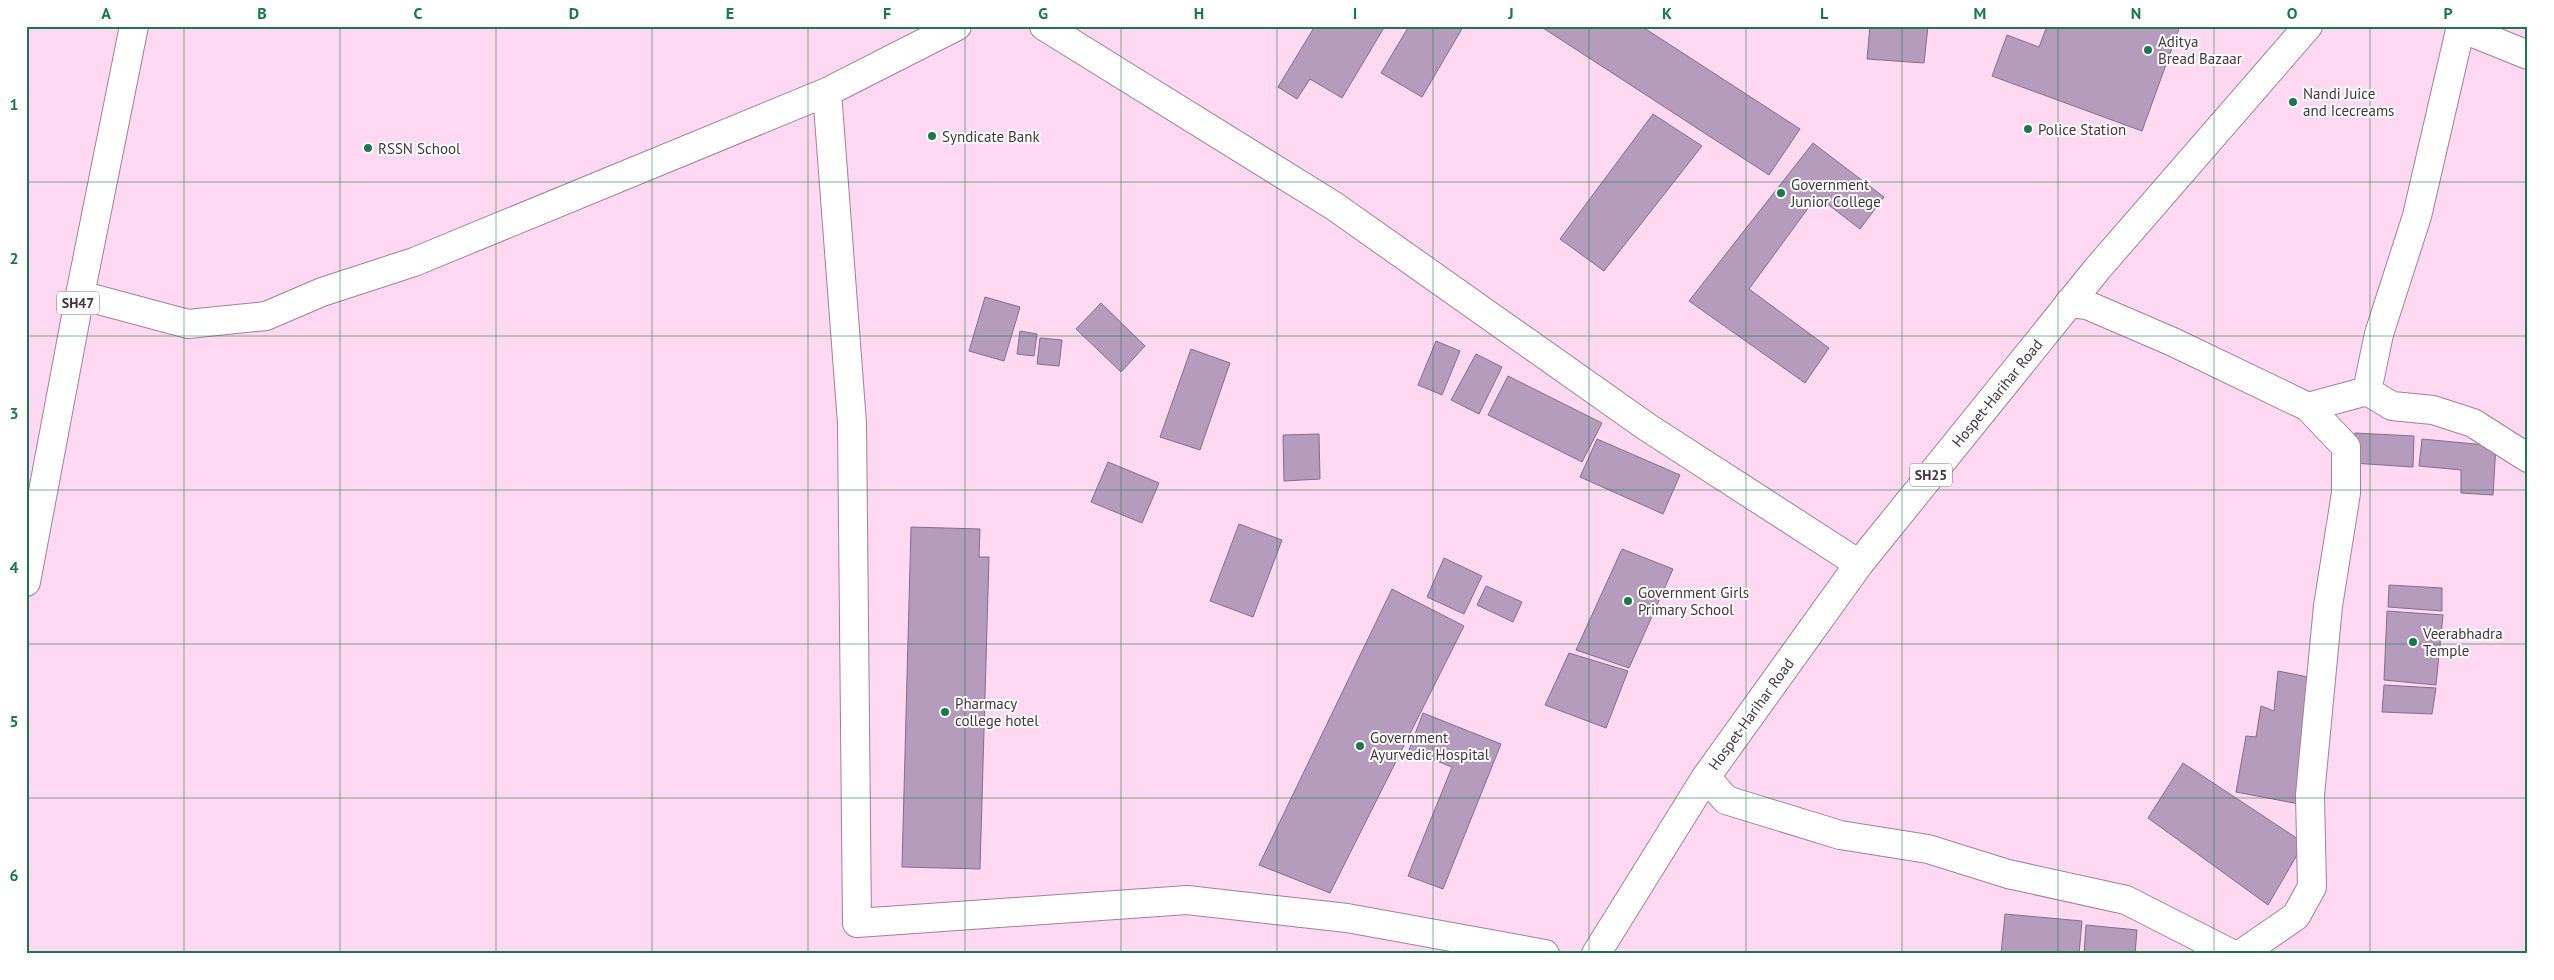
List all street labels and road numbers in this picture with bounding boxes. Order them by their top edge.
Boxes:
road number: SH47 [57,292,99,314]
street label: Hospet-Harihar Road [1948,335,2046,451]
road number: SH25 [1910,464,1952,486]
street label: Hospet-Harihar Road [1704,654,1798,774]

